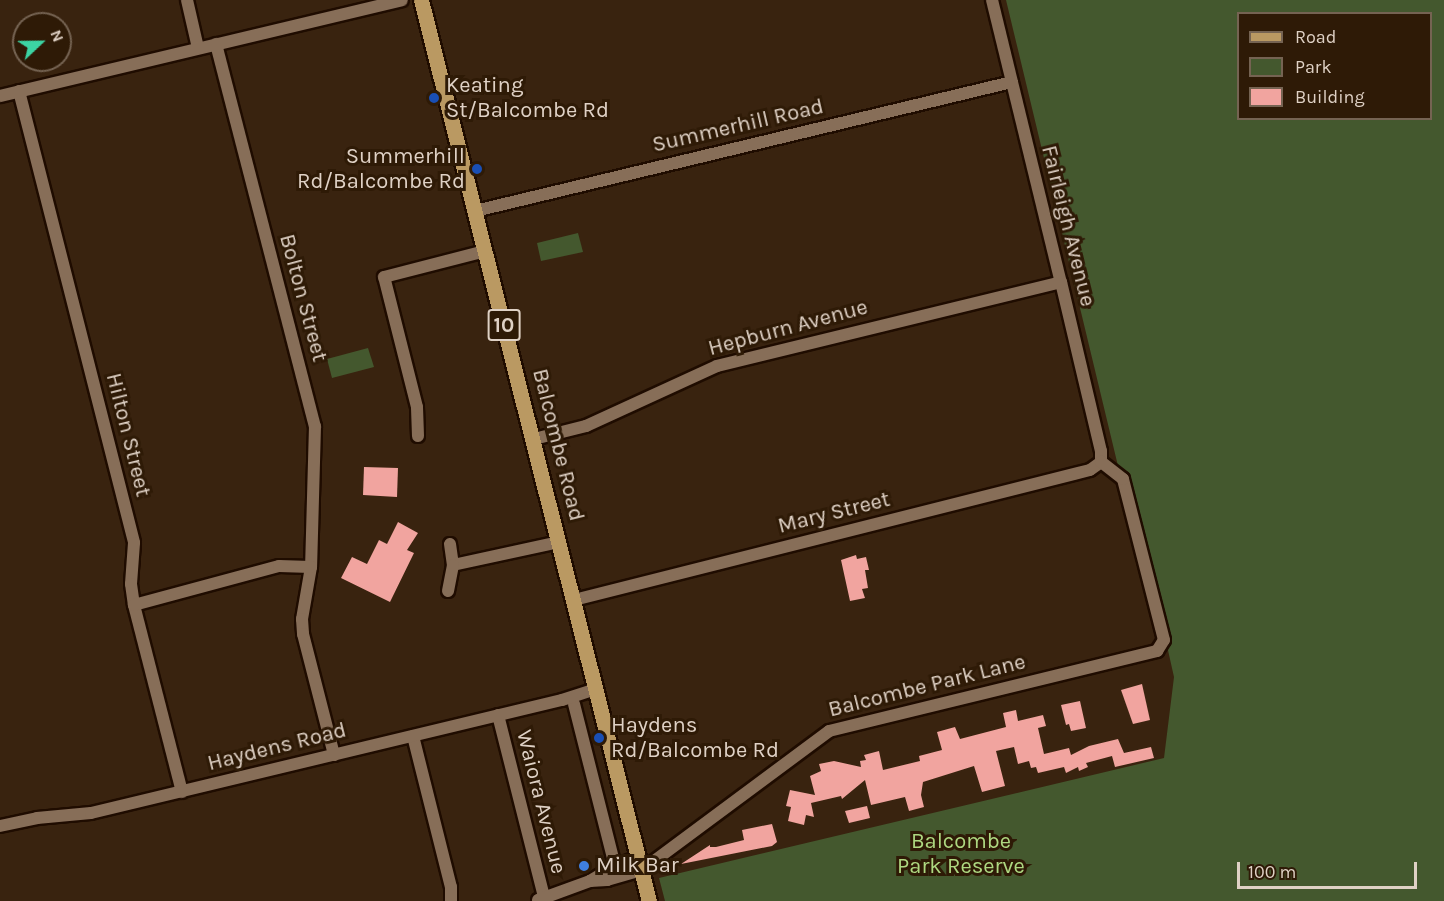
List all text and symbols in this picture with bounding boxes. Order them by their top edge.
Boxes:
north arrow [12,12,72,72]
legend [1237,12,1432,120]
text: Road [1295,26,1336,48]
text: N [46,27,68,45]
text: Park [1295,56,1332,78]
place label: Keating St/Balcombe Rd [446,72,609,124]
text: Building [1295,86,1365,108]
marker: Keating St/Balcombe Rd [427,91,441,105]
street label: Summerhill Road [650,93,826,159]
place label: Summerhill Rd/Balcombe Rd [297,143,465,194]
street label: Fairleigh Avenue [1035,143,1101,309]
marker: Summerhill Rd/Balcombe Rd [470,162,484,176]
street label: Bolton Street [273,231,333,365]
street label: Hepburn Avenue [705,294,871,362]
road number: 10 [488,307,520,343]
street label: Balcombe Road [526,366,590,524]
street label: Hilton Street [100,370,156,500]
street label: Mary Street [775,486,893,540]
street label: Balcombe Park Lane [826,649,1028,723]
place label: Haydens Rd/Balcombe Rd [611,712,779,764]
street label: Haydens Road [205,717,349,777]
street label: Waiora Avenue [510,727,572,877]
marker: Haydens Rd/Balcombe Rd [592,731,606,745]
park label: Balcombe Park Reserve [897,828,1025,879]
scale bar [1240,850,1420,888]
place label: Milk Bar [596,853,679,879]
marker: Milk Bar [577,859,591,873]
text: 100 m [1248,861,1296,883]

